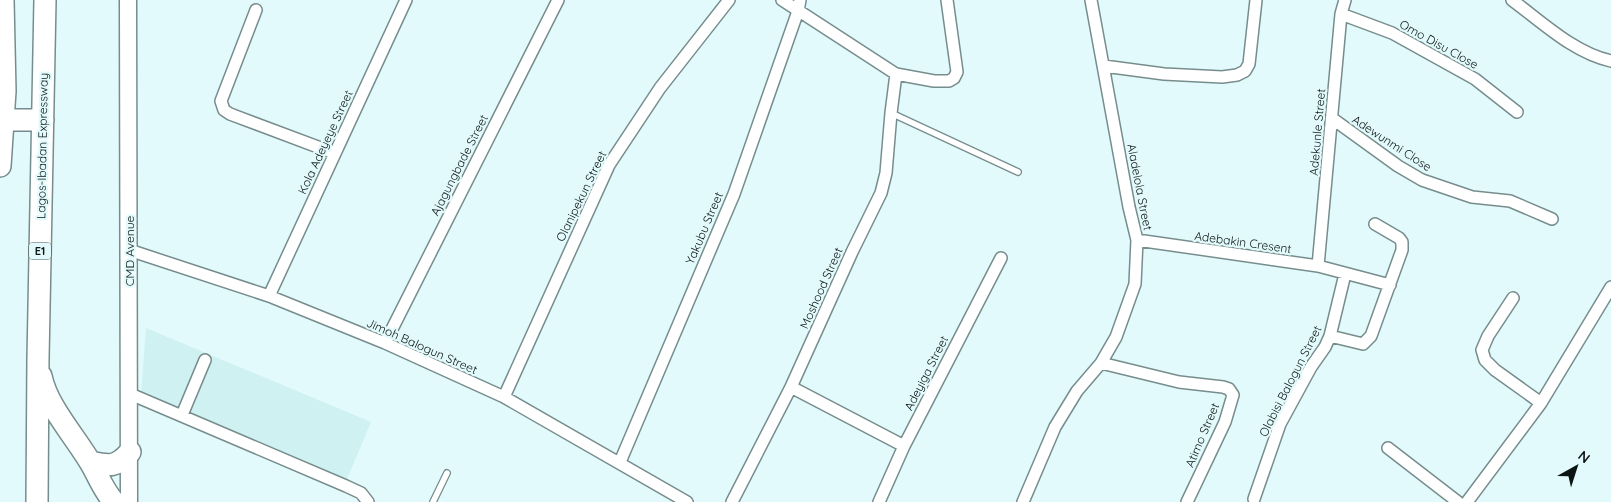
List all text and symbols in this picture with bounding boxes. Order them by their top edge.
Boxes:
street label: Omo Disu Close [1397,16,1481,72]
street label: Lagos-Ibadan Expressway [33,73,51,219]
street label: Kola Adeyeye Street [294,88,356,196]
street label: Adekunle Street [1306,88,1328,176]
street label: Ajagungbade Street [427,112,491,218]
street label: Adewunmi Close [1350,112,1435,174]
street label: Aladelola Street [1124,142,1156,232]
street label: Olanipekun Street [553,148,609,244]
street label: Yakubu Street [682,190,726,266]
street label: CMD Avenue [122,215,137,286]
street label: Adebakin Cresent [1193,228,1293,256]
road number: E1 [29,242,51,260]
street label: Moshood Street [796,245,846,331]
street label: Jimoh Balogun Street [364,315,480,377]
street label: Olabisi Balogun Street [1255,323,1325,439]
street label: Adeyiga Street [901,333,951,413]
street label: Atimo Street [1182,400,1222,470]
north arrow [1551,442,1601,492]
text: N [1575,447,1594,467]

